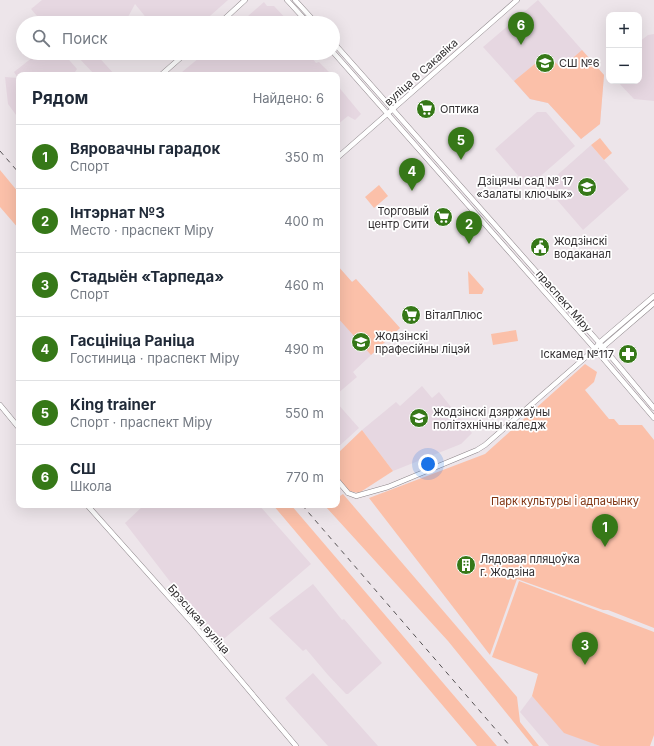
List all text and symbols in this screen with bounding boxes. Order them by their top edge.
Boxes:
pin: 6 [508,12,534,45]
map controls [606,12,642,84]
button: + [606,12,642,48]
search box [16,16,340,60]
icon: search [30,27,52,49]
text: Поиск [62,29,108,48]
street label: вуліца 8 Сакавіка [381,35,461,109]
button: − [606,48,642,84]
school or university icon: СШ №6 [534,52,556,74]
place label: СШ №6 [559,56,600,70]
text: Рядом [32,88,88,108]
text: Найдено: 6 [253,90,324,106]
supermarket icon: Оптика [415,98,437,120]
place label: Оптика [440,102,479,116]
pin: 5 [448,127,474,160]
text: Вяровачны гарадок [70,139,220,158]
text: 1 [42,149,48,165]
text: 350 m [285,149,324,165]
text: Спорт [70,158,109,174]
pin: 4 [399,158,425,191]
place label: Дзіцячы сад № 17 «Залаты ключык» [476,174,573,201]
school or university icon: Дзіцячы сад № 17 «Залаты ключык» [576,176,598,198]
text: Інтэрнат №3 [70,203,165,222]
place label: Торговый центр Сити [368,204,429,231]
supermarket icon: Торговый центр Сити [432,206,454,228]
pin: 2 [456,211,482,244]
text: 2 [41,213,49,229]
text: 400 m [284,213,324,229]
text: Место · праспект Міру [70,222,214,238]
place label: Жодзінскі водаканал [554,234,611,261]
public building icon: Жодзінскі водаканал [529,236,551,258]
text: Стадыён «Тарпеда» [70,267,224,286]
street label: праспект Міру [533,267,595,335]
text: 3 [41,277,49,293]
text: 460 m [284,277,324,293]
text: Спорт [70,286,109,302]
supermarket icon: ВіталПлюс [400,304,422,326]
place label: ВіталПлюс [425,308,483,322]
place label: Жодзінскі прафесійны ліцэй [375,329,470,356]
text: Гасцініца Раніца [70,331,195,350]
school or university icon: Жодзінскі прафесійны ліцэй [350,331,372,353]
text: 4 [41,341,49,357]
text: 490 m [284,341,324,357]
pharmacy icon: Іскамед №117 [617,343,639,365]
place label: Іскамед №117 [541,347,614,361]
text: Гостиница · праспект Міру [70,350,240,366]
text: King trainer [70,395,156,414]
text: 5 [41,405,49,421]
text: 550 m [285,405,324,421]
place label: Жодзінскі дзяржаўны політэхнічны каледж [433,405,550,432]
school or university icon: Жодзінскі дзяржаўны політэхнічны каледж [408,407,430,429]
text: Спорт · праспект Міру [70,414,212,430]
your location [418,454,438,474]
text: СШ [70,459,96,478]
text: 6 [41,469,49,485]
text: 770 m [286,469,324,485]
text: Школа [70,478,112,494]
park label: Парк культуры і адпачынку [491,494,639,508]
pin: 1 [592,514,618,547]
place label: Лядовая пляцоўка г. Жодзіна [480,552,580,579]
building icon: Лядовая пляцоўка г. Жодзіна [455,554,477,576]
street label: Брэсцкая вуліца [165,581,233,657]
pin: 3 [572,632,598,665]

